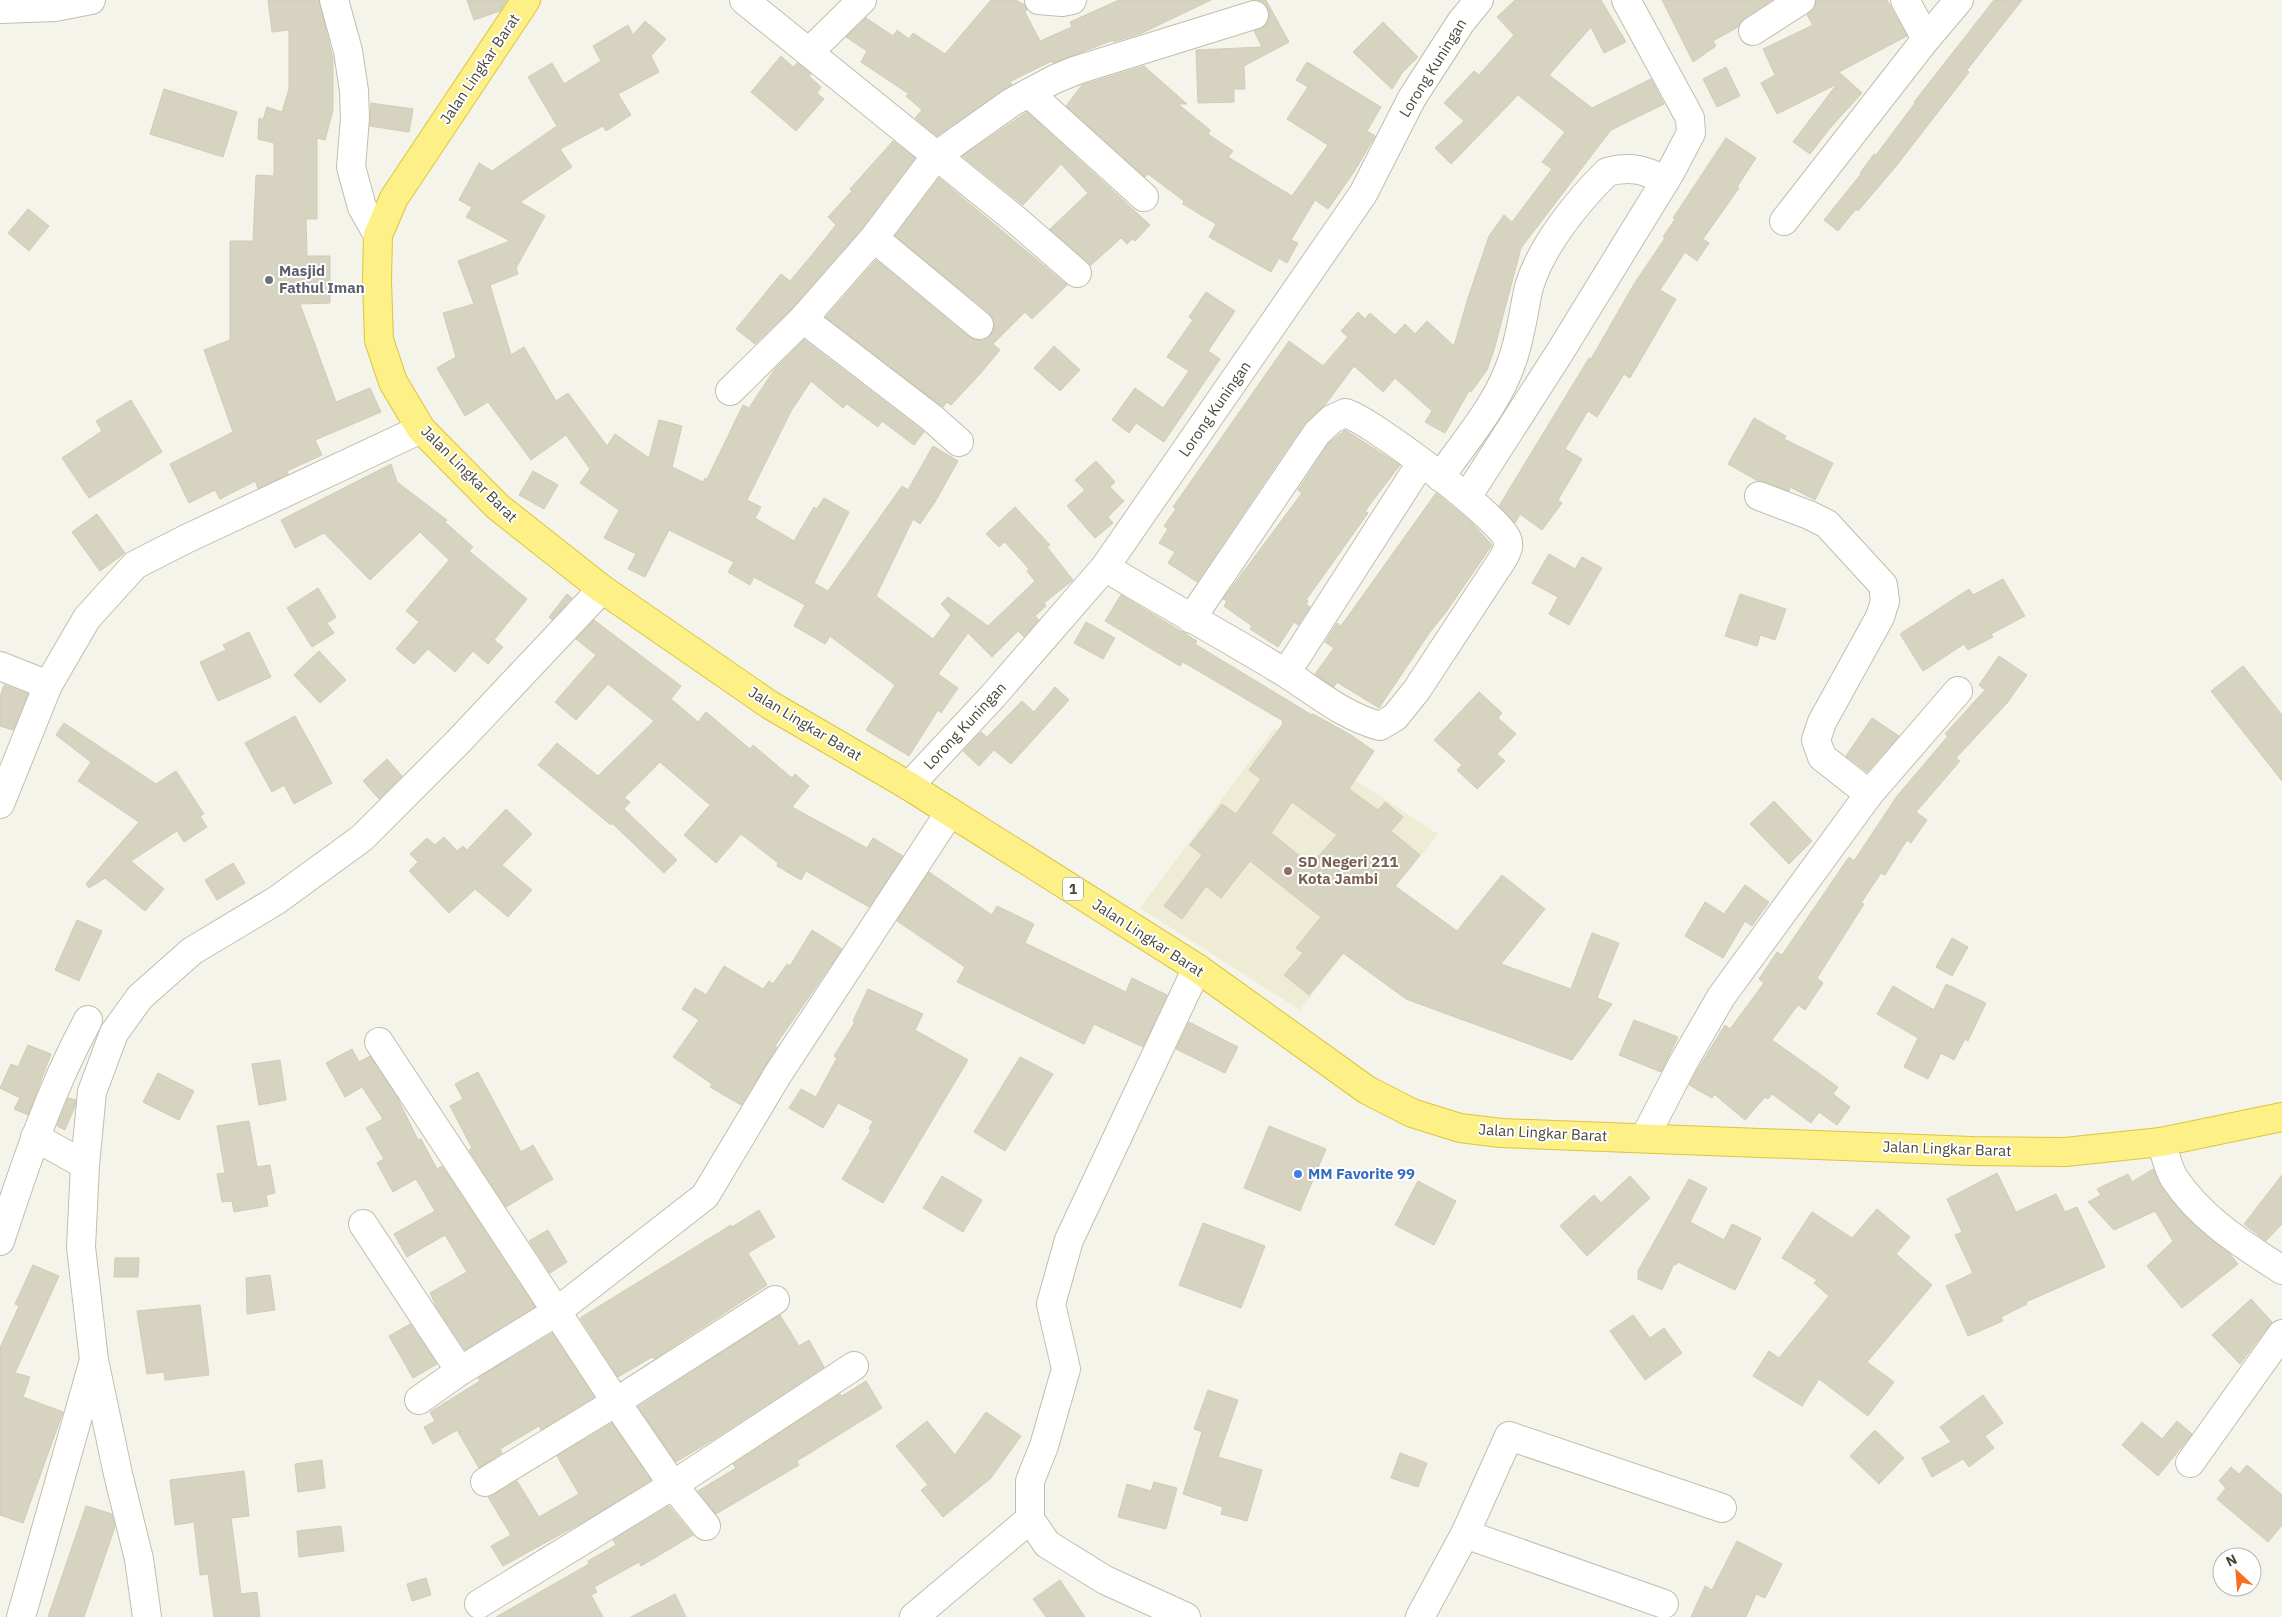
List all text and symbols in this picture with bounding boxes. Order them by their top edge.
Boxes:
street label: Jalan Lingkar Barat [436,10,524,127]
street label: Lorong Kuningan [1395,15,1470,121]
place label: Masjid Fathul Iman [279,261,365,297]
marker: Masjid Fathul Iman [263,274,275,286]
street label: Lorong Kuningan [1174,357,1255,460]
street label: Jalan Lingkar Barat [417,421,522,526]
street label: Lorong Kuningan [919,678,1010,773]
street label: Jalan Lingkar Barat [745,682,865,765]
place label: SD Negeri 211 Kota Jambi [1298,852,1398,888]
marker: SD Negeri 211 Kota Jambi [1282,865,1294,877]
road number: 1 [1063,878,1083,901]
street label: Jalan Lingkar Barat [1089,895,1208,981]
street label: Jalan Lingkar Barat [1478,1120,1608,1145]
street label: Jalan Lingkar Barat [1882,1137,2012,1160]
place label: MM Favorite 99 [1308,1164,1415,1183]
marker: MM Favorite 99 [1292,1168,1304,1180]
north arrow [2212,1547,2262,1597]
text: N [2223,1550,2240,1571]

